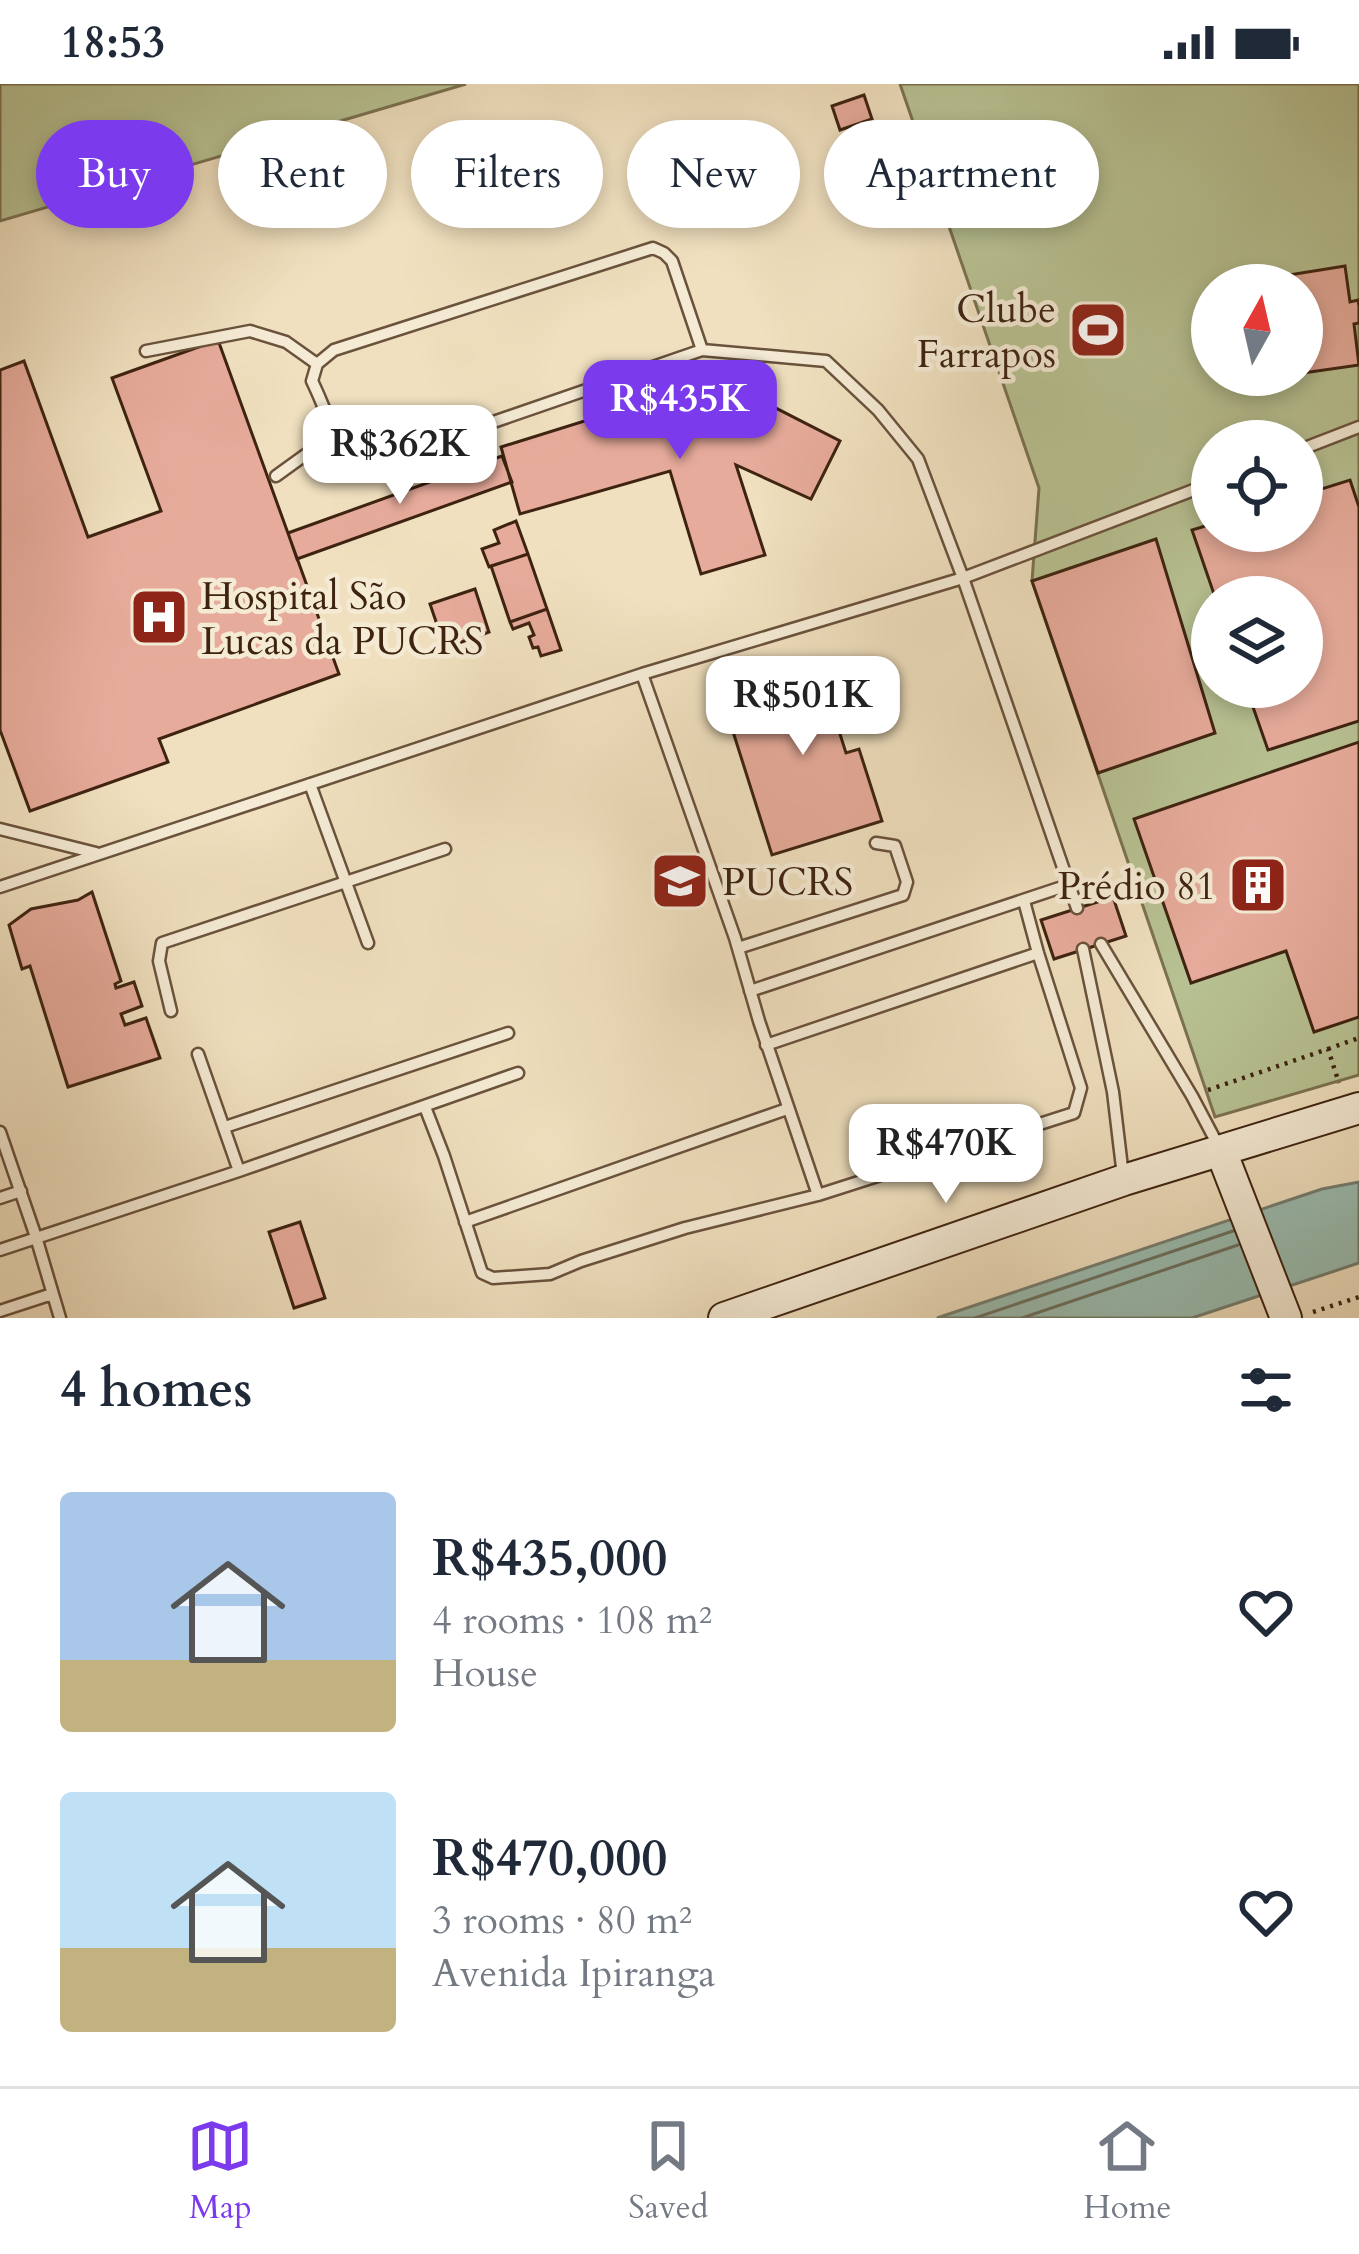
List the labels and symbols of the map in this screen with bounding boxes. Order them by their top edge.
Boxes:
north arrow [1191,264,1323,396]
place label: Clube Farrapos [917,283,1056,381]
sports icon: Clube Farrapos [1067,299,1129,361]
pin: R$435K [582,360,778,462]
pin: R$362K [302,405,498,507]
place label: Hospital São Lucas da PUCRS [201,570,484,668]
hospital icon: Hospital São Lucas da PUCRS [128,586,190,648]
pin: R$501K [705,656,901,758]
school or university icon: PUCRS [649,850,711,912]
building icon: Prédio 81 [1227,854,1289,916]
place label: PUCRS [722,856,853,909]
place label: Prédio 81 [1058,860,1216,913]
pin: R$470K [848,1104,1044,1206]

